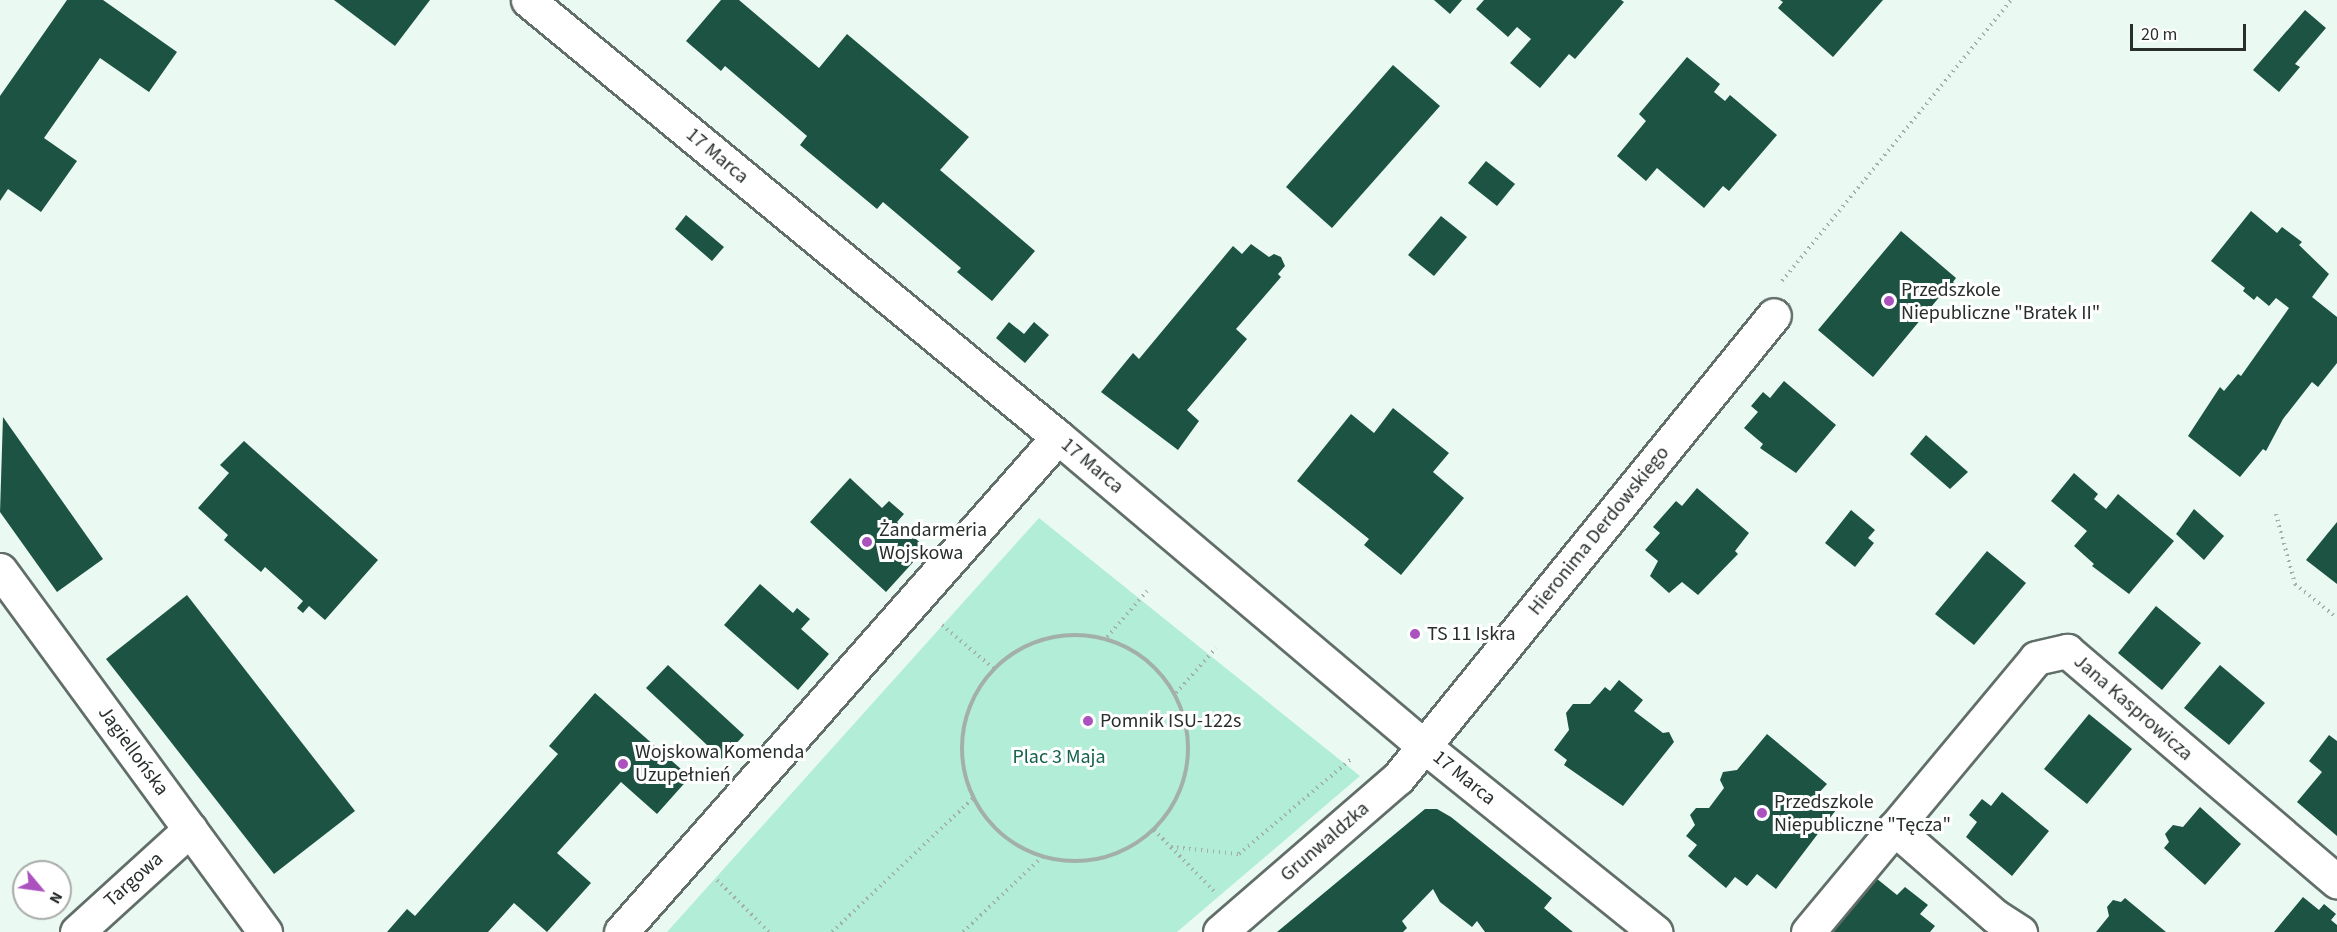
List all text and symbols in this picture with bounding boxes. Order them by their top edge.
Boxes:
scale bar [2133,12,2248,50]
text: 20 m [2141,22,2177,47]
street label: 17 Marca [681,123,753,189]
place label: Przedszkole Niepubliczne "Bratek II" [1901,278,2100,325]
marker: Przedszkole Niepubliczne "Bratek II" [1882,294,1896,308]
street label: 17 Marca [1056,433,1128,499]
street label: Hieronima Derdowskiego [1523,442,1675,620]
place label: Żandarmeria Wojskowa [879,518,987,565]
marker: Żandarmeria Wojskowa [860,535,874,549]
place label: TS 11 Iskra [1427,622,1516,646]
marker: TS 11 Iskra [1408,627,1422,641]
street label: Jana Kasprowicza [2069,650,2197,766]
street label: Jagiellońska [93,702,173,800]
place label: Pomnik ISU-122s [1100,709,1241,733]
marker: Pomnik ISU-122s [1081,714,1095,728]
place label: Wojskowa Komenda Uzupełnień [635,740,804,787]
park label: Plac 3 Maja [1012,745,1106,769]
street label: 17 Marca [1428,745,1500,811]
marker: Wojskowa Komenda Uzupełnień [616,757,630,771]
place label: Przedszkole Niepubliczne "Tęcza" [1774,790,1951,837]
street label: Grunwaldzka [1276,797,1374,887]
marker: Przedszkole Niepubliczne "Tęcza" [1755,806,1769,820]
street label: Targowa [100,847,168,913]
north arrow [12,860,72,920]
text: N [44,888,68,908]

